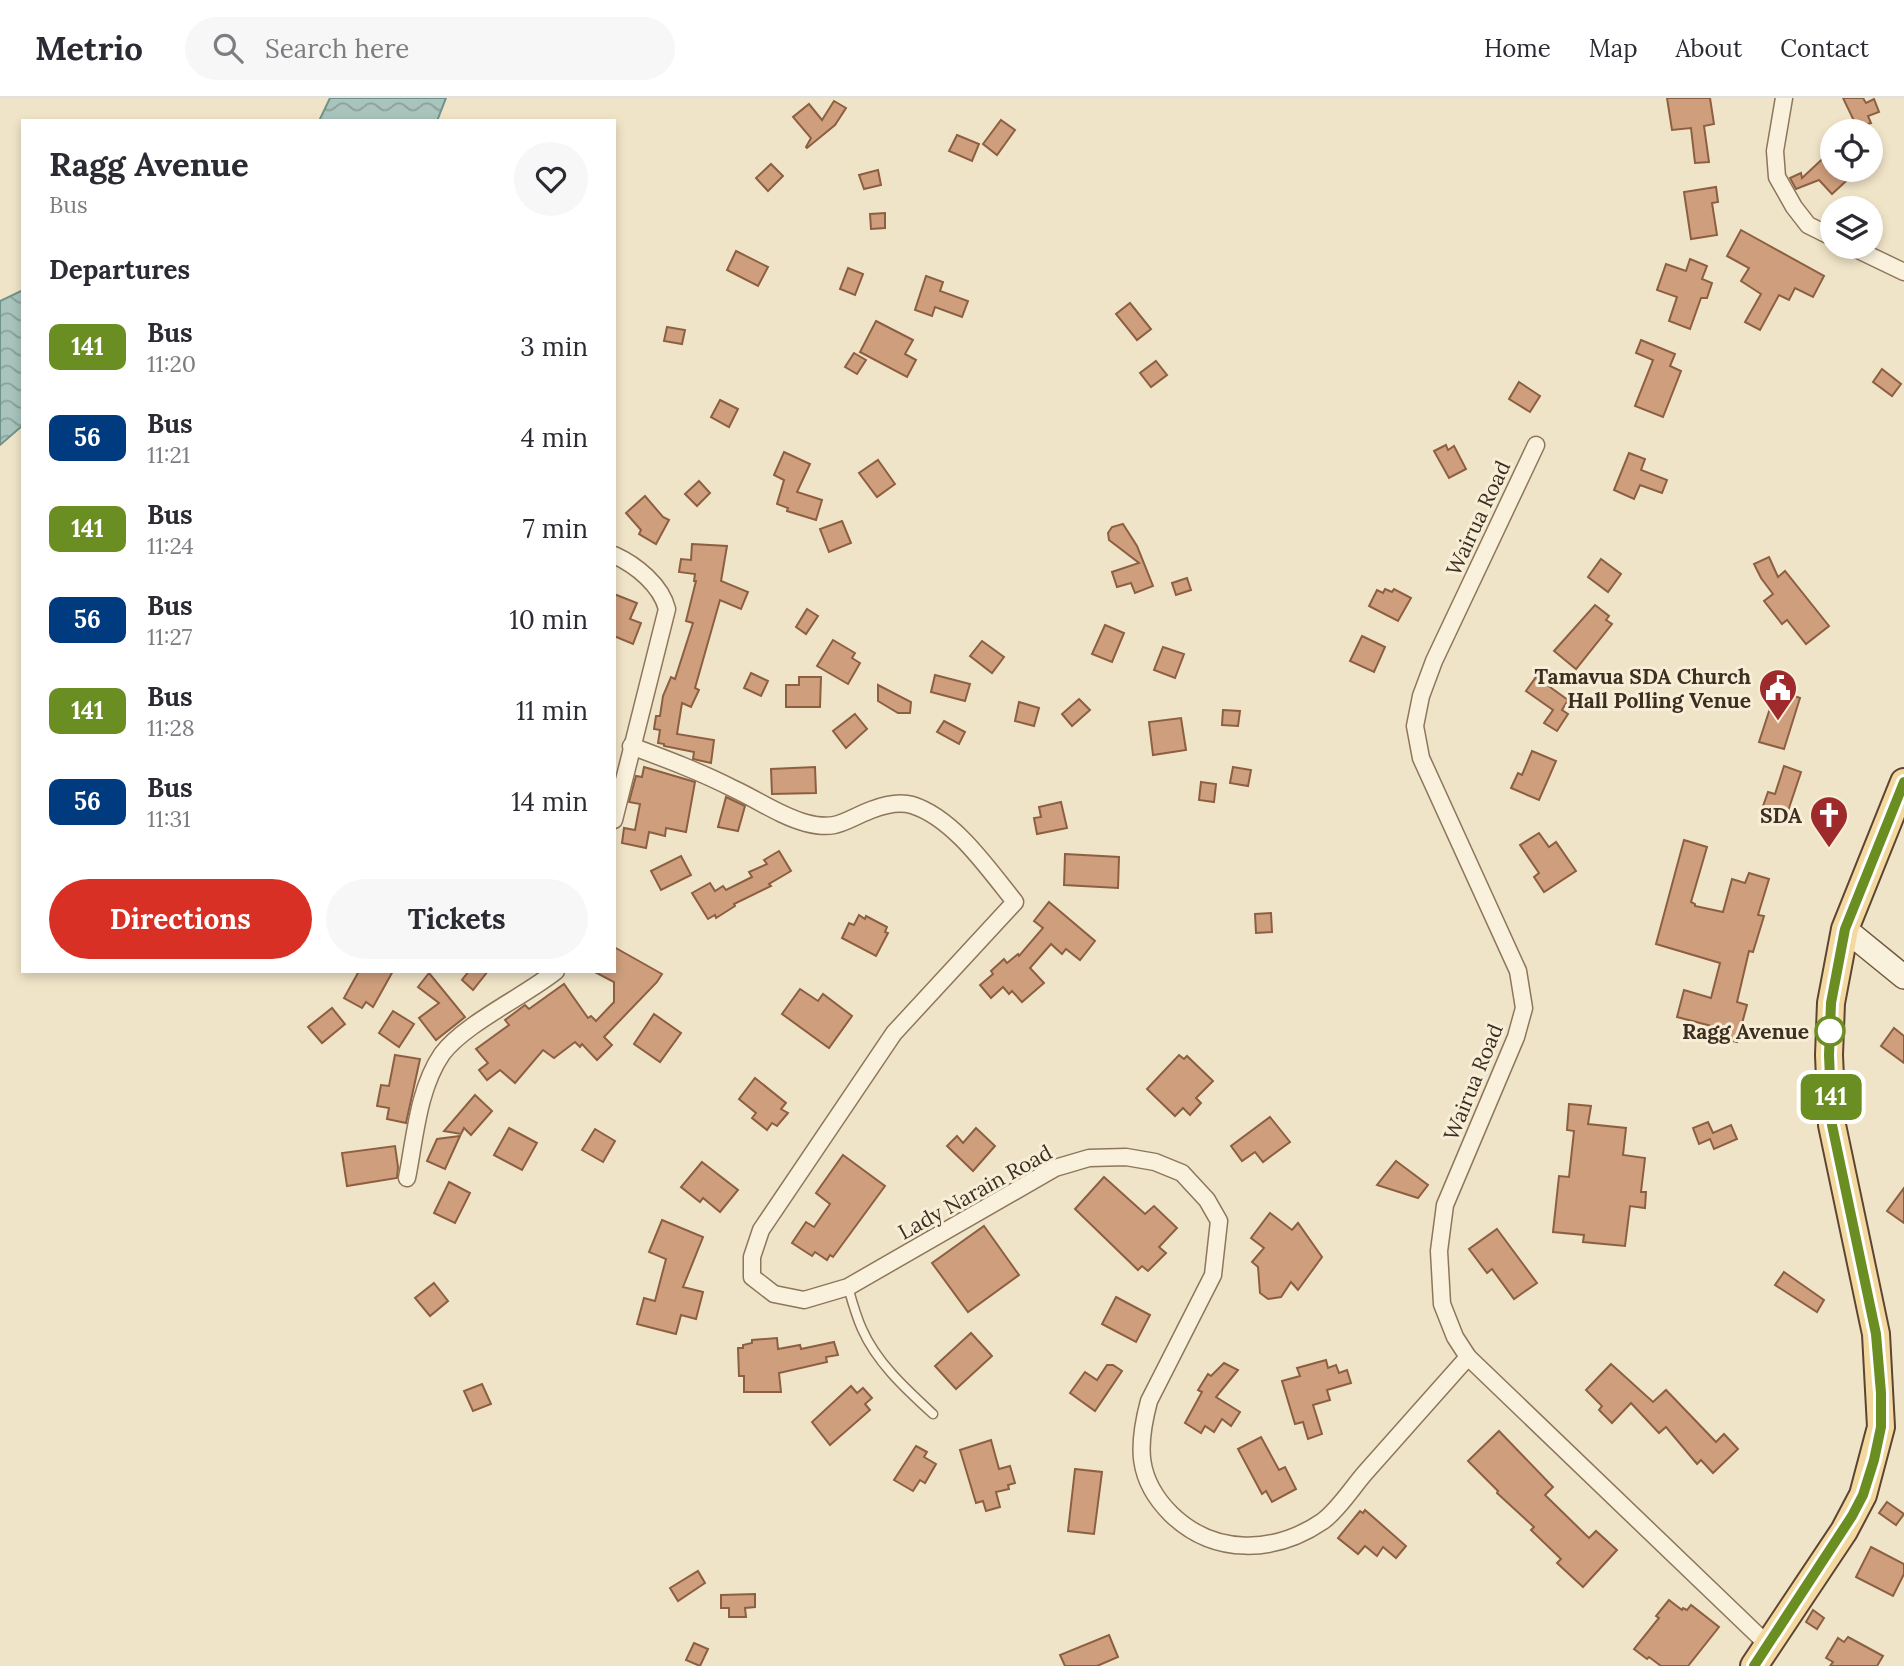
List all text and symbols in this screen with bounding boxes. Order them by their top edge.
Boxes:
search box [185,17,675,80]
text: Metrio [35,27,143,69]
icon: search [209,29,247,67]
text: Search here [265,32,409,65]
text: Home [1484,33,1551,64]
text: Map [1589,33,1638,64]
text: About [1676,33,1742,64]
text: Contact [1780,33,1869,64]
map controls [1820,119,1883,259]
button: locate [1820,119,1883,182]
button: heart [514,142,588,216]
text: Ragg Avenue [49,143,249,185]
text: Bus [49,190,88,219]
button: layers [1820,196,1883,259]
text: Departures [49,253,190,286]
text: Bus [147,316,193,349]
text: 3 min [520,330,588,363]
text: 141 [71,331,104,362]
text: 11:20 [147,349,196,378]
text: Bus [147,407,193,440]
text: 4 min [521,421,588,454]
text: 56 [74,422,101,453]
text: 11:21 [147,440,190,469]
street label: Wairua Road [1440,456,1516,580]
text: Bus [147,498,193,531]
text: 7 min [523,512,588,545]
text: 141 [71,513,104,544]
text: 11:24 [147,531,194,560]
text: Bus [147,589,193,622]
text: 10 min [509,603,588,636]
text: 56 [74,604,101,635]
text: 11:27 [147,622,192,651]
place label: Tamavua SDA Church Hall Polling Venue [1534,663,1751,714]
public building icon: Tamavua SDA Church Hall Polling Venue [1757,667,1799,722]
text: Bus [147,680,193,713]
text: 11 min [516,694,588,727]
text: 141 [71,695,104,726]
text: 11:28 [147,713,195,742]
text: Bus [147,771,193,804]
text: 14 min [511,785,588,818]
text: 56 [74,786,101,817]
church icon: SDA [1808,794,1850,849]
place label: SDA [1760,802,1802,829]
text: 11:31 [147,804,191,833]
button: Directions [49,879,312,959]
button: Tickets [326,879,588,959]
marker: Ragg Avenue [1815,1016,1845,1046]
place label: Ragg Avenue [1682,1018,1809,1045]
street label: Wairua Road [1437,1020,1509,1144]
line badge: 141 [1791,1074,1871,1120]
text: 141 [1815,1081,1847,1112]
street label: Lady Narain Road [893,1139,1057,1245]

